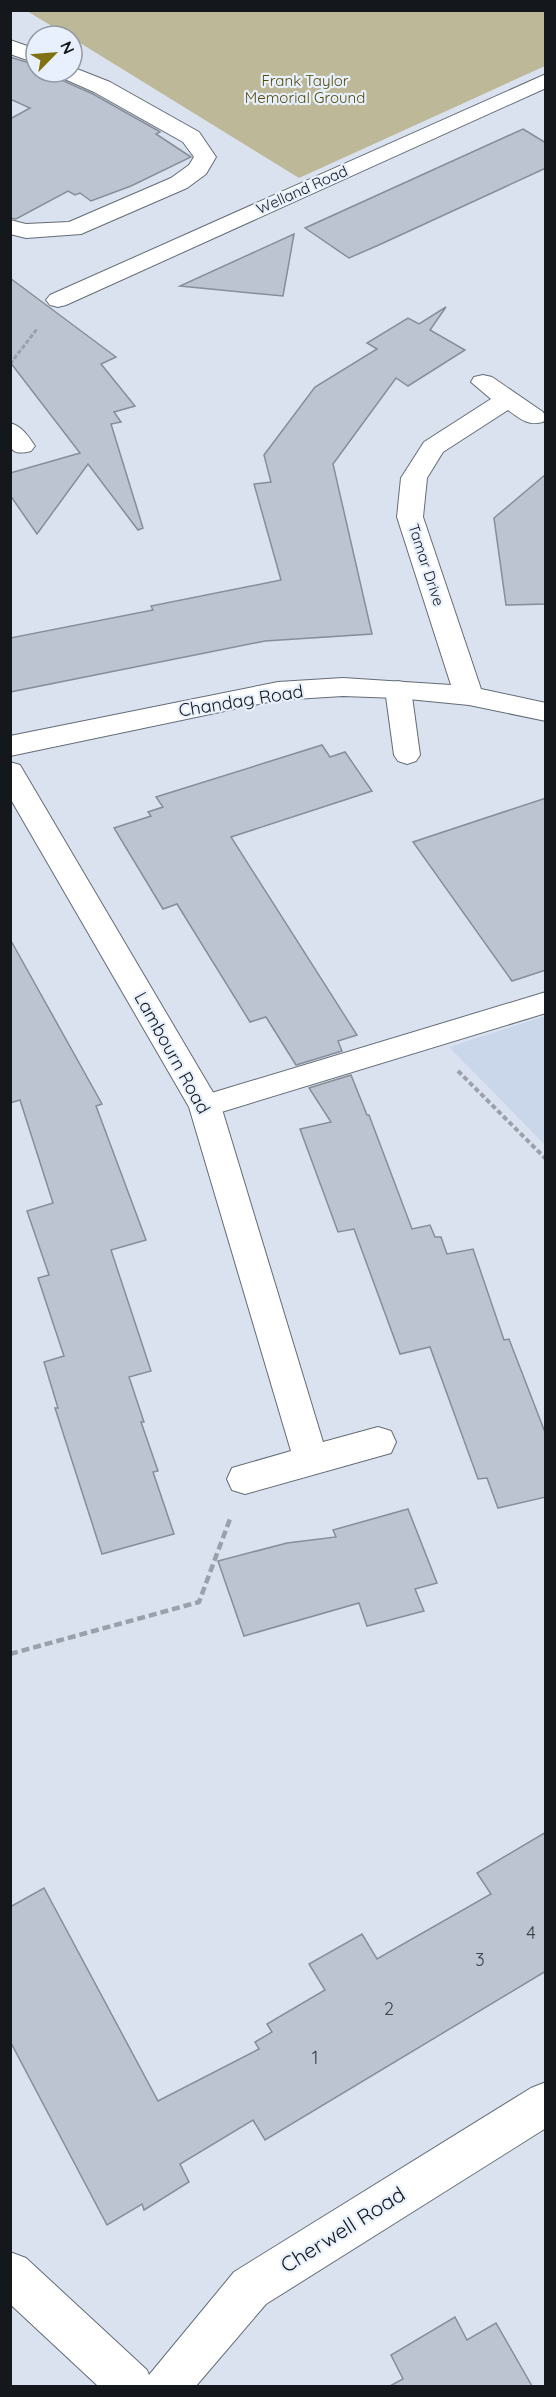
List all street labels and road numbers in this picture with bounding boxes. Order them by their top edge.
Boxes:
street label: Welland Road [253,161,350,218]
street label: Tamar Drive [404,521,449,608]
street label: Chandag Road [177,679,305,722]
street label: Lambourn Road [129,988,215,1118]
street label: Cherwell Road [275,2181,409,2278]

